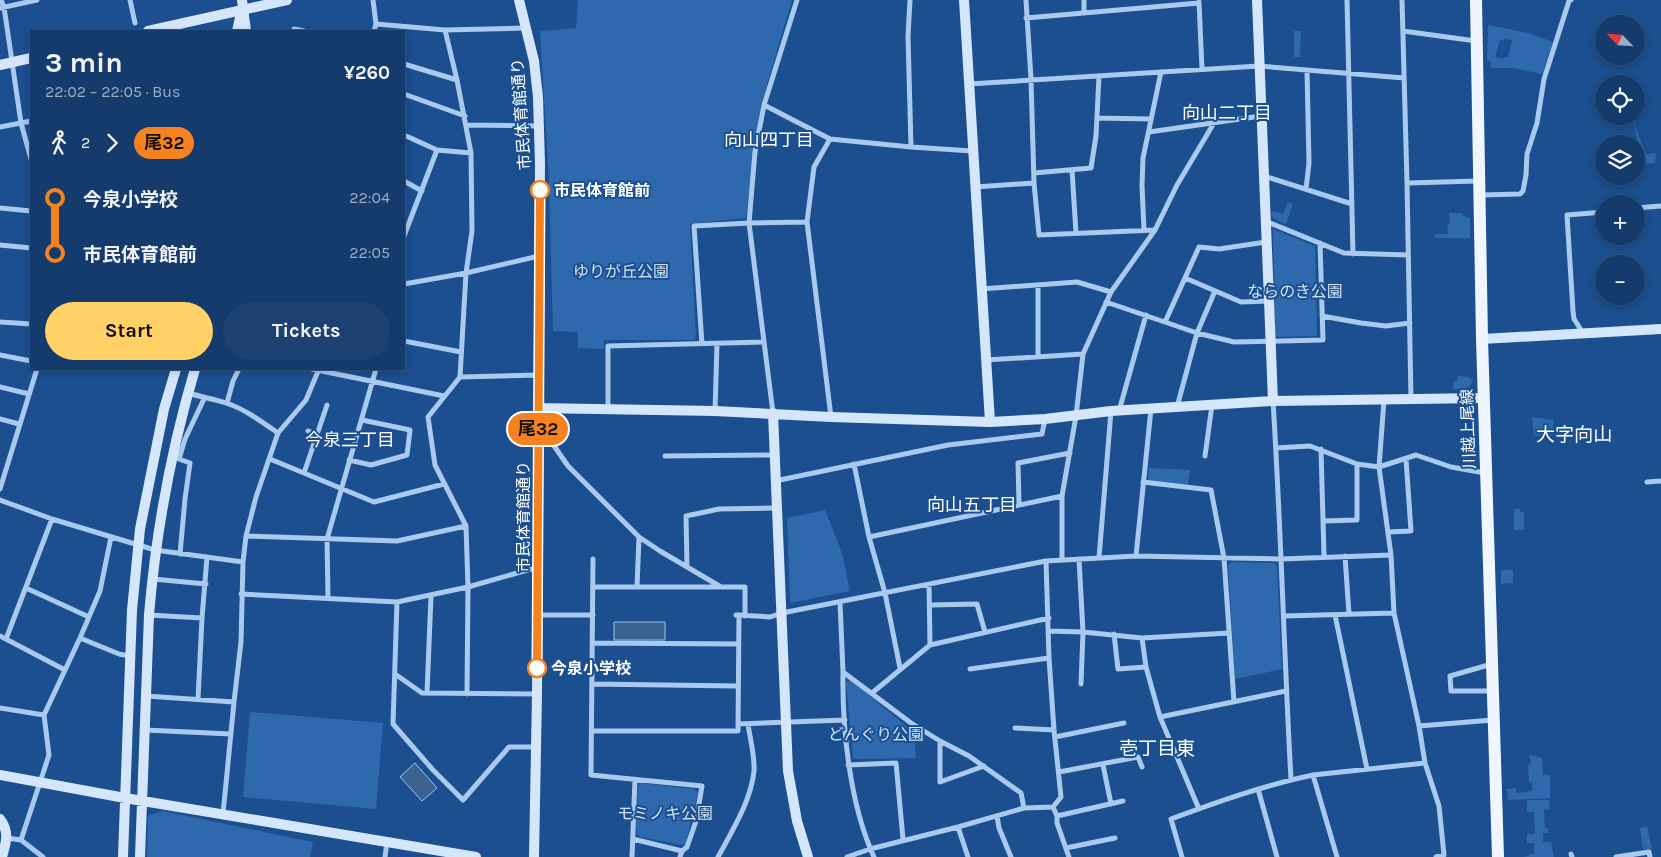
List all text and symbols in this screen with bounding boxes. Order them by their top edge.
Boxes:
north arrow [1595,15,1645,65]
map controls [1595,15,1645,305]
text: 3 min [45,46,123,79]
street label: 市民体育館通り [508,57,534,171]
text: ¥260 [344,62,390,84]
button: locate [1595,75,1645,125]
text: 22:02 – 22:05 · Bus [45,82,180,101]
district label: 向山二丁目 [1182,102,1272,124]
icon: walk [45,129,73,157]
icon: forward [98,129,126,157]
district label: 向山四丁目 [724,129,814,151]
text: 尾32 [144,132,184,154]
text: 2 [81,133,90,152]
button: layers [1595,135,1645,185]
marker: 市民体育館前 [530,180,550,200]
place label: 市民体育館前 [554,181,650,200]
text: 22:04 [349,188,390,207]
text: 今泉小学校 [83,189,178,211]
button: + [1595,195,1645,245]
text: 22:05 [349,243,390,262]
text: 市民体育館前 [83,244,197,266]
button: − [1595,255,1645,305]
park label: ゆりが丘公園 [573,262,669,281]
park label: ならのき公園 [1247,282,1343,301]
button: Start [45,302,213,360]
button: Tickets [223,302,390,360]
street label: 川越上尾線 [1457,389,1479,469]
line badge: 尾32 [509,413,567,445]
text: 尾32 [518,418,558,440]
district label: 大字向山 [1536,424,1612,446]
district label: 今泉三丁目 [305,429,395,451]
street label: 市民体育館通り [514,461,533,573]
district label: 向山五丁目 [927,494,1017,516]
marker: 今泉小学校 [527,658,547,678]
place label: 今泉小学校 [551,659,631,678]
park label: どんぐり公園 [828,725,924,744]
district label: 壱丁目東 [1119,738,1195,760]
park label: モミノキ公園 [617,804,713,823]

